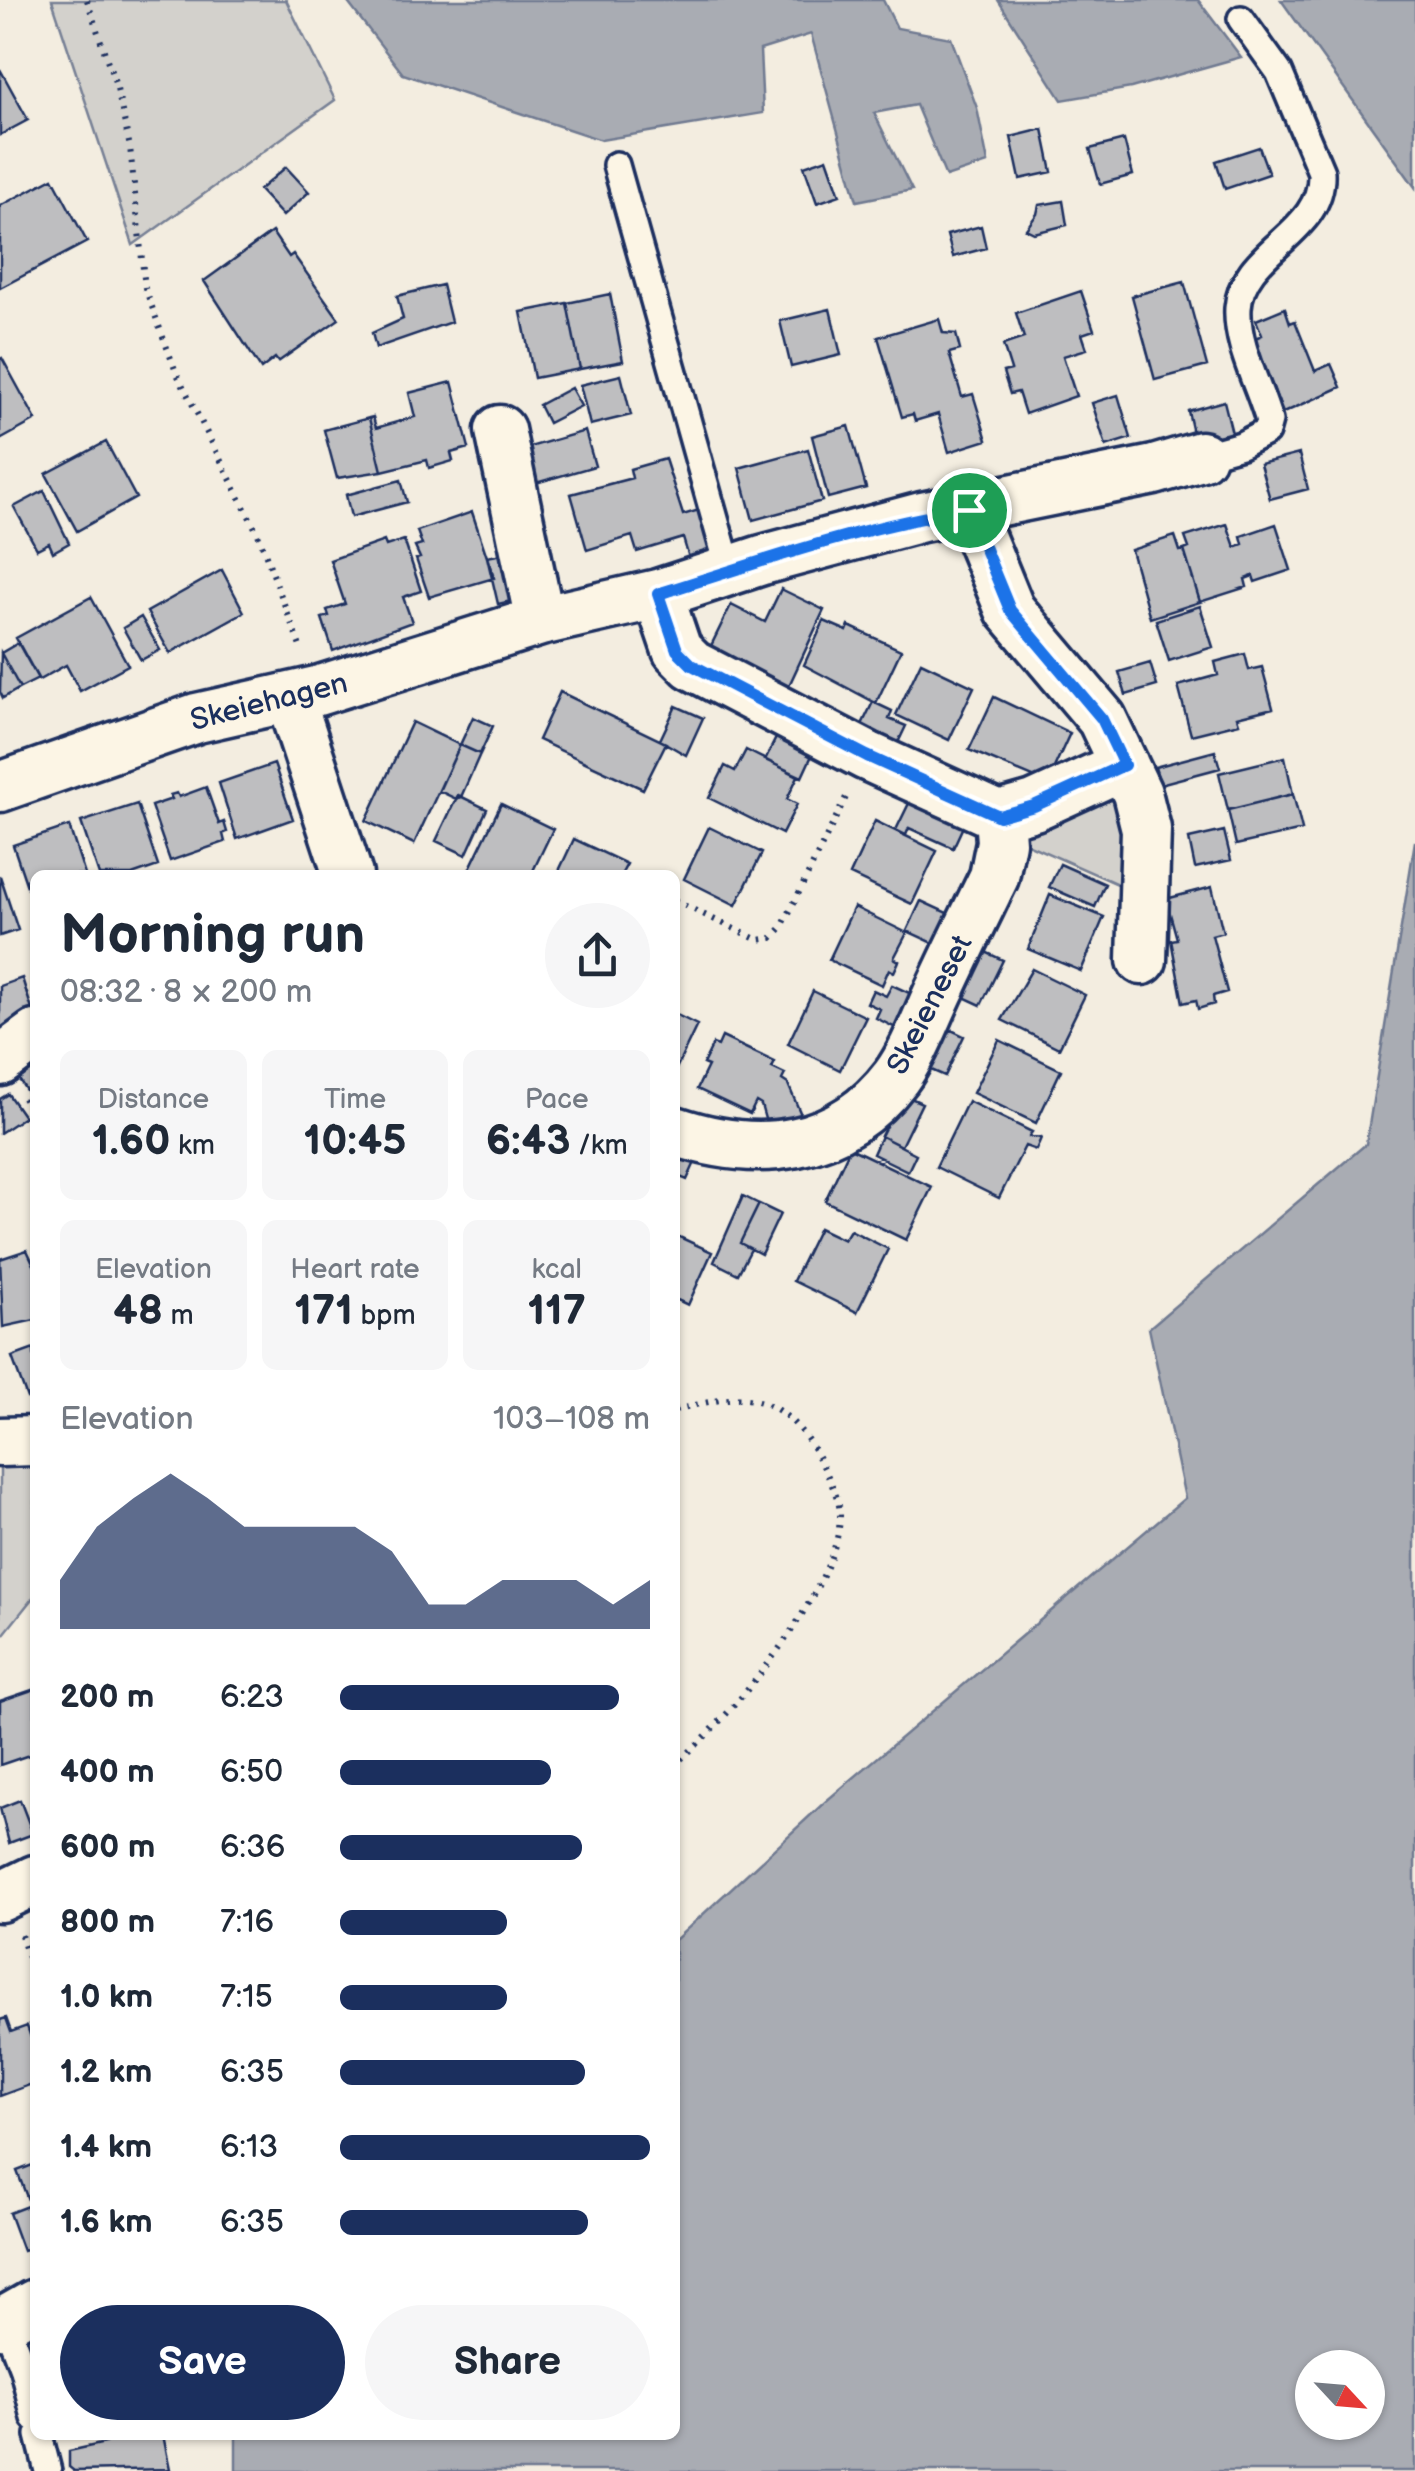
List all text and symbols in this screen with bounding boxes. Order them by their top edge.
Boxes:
pin [927,468,1012,553]
icon: arrive [942,483,997,538]
street label: Skeiehagen [187,665,351,739]
text: Morning run [60,902,365,969]
button: share [545,903,650,1008]
street label: Skeieneset [880,929,980,1081]
text: 08:32 · 8 × 200 m [60,973,312,1012]
text: Distance [97,1083,209,1116]
text: Time [324,1083,386,1116]
text: Pace [525,1083,589,1116]
text: 1.60 [92,1116,170,1167]
text: 10:45 [304,1116,406,1167]
text: 6:43 [486,1116,571,1167]
text: km [170,1129,215,1162]
text: /km [571,1129,628,1162]
text: Elevation [95,1253,212,1286]
text: Heart rate [290,1253,420,1286]
text: kcal [532,1253,582,1286]
text: 48 [113,1286,163,1337]
text: 171 [294,1286,353,1337]
text: 117 [527,1286,586,1337]
text: m [163,1299,194,1332]
text: bpm [353,1299,416,1332]
text: Elevation [60,1400,193,1439]
text: 103–108 m [493,1400,650,1439]
text: 200 m [60,1678,154,1717]
text: 6:23 [220,1678,284,1717]
text: 400 m [60,1753,155,1792]
text: 6:50 [220,1753,283,1792]
text: 600 m [60,1828,155,1867]
text: 6:36 [220,1828,285,1867]
text: 800 m [60,1903,155,1942]
text: 7:16 [220,1903,274,1942]
text: 1.0 km [60,1978,153,2017]
text: 7:15 [220,1978,273,2017]
text: 1.2 km [60,2053,152,2092]
text: 6:35 [220,2053,284,2092]
text: 1.4 km [60,2128,152,2167]
text: 6:13 [220,2128,278,2167]
text: 1.6 km [60,2203,153,2242]
text: 6:35 [220,2203,284,2242]
button: Save [60,2305,345,2420]
button: Share [365,2305,650,2420]
north arrow [1295,2350,1385,2440]
map controls [1295,2350,1385,2440]

